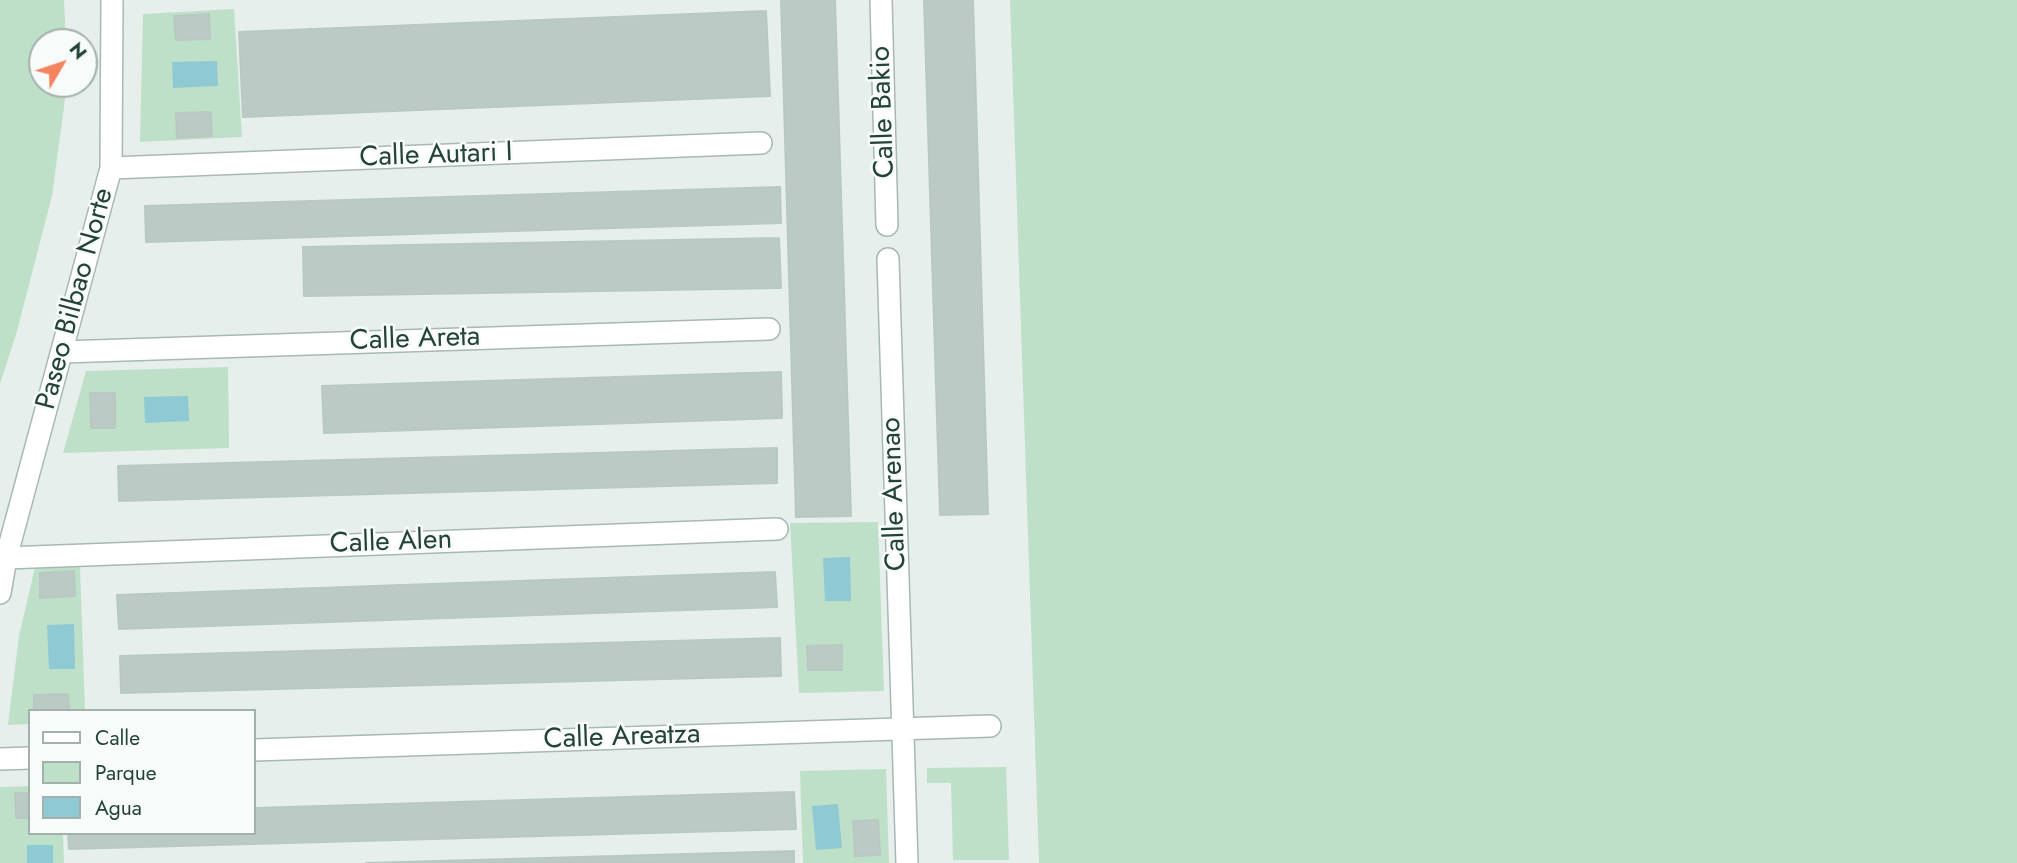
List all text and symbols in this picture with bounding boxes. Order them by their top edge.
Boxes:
north arrow [28,28,98,98]
text: N [63,36,93,65]
street label: Calle Bakio [865,45,903,179]
street label: Calle Autari I [359,137,513,175]
street label: Paseo Bilbao Norte [30,185,122,413]
street label: Calle Areta [349,321,481,359]
street label: Calle Arenao [876,417,914,571]
street label: Calle Alen [329,524,453,562]
legend [28,709,256,835]
street label: Calle Areatza [543,718,701,758]
text: Calle [95,723,140,753]
text: Parque [95,758,157,788]
text: Agua [95,793,142,823]

